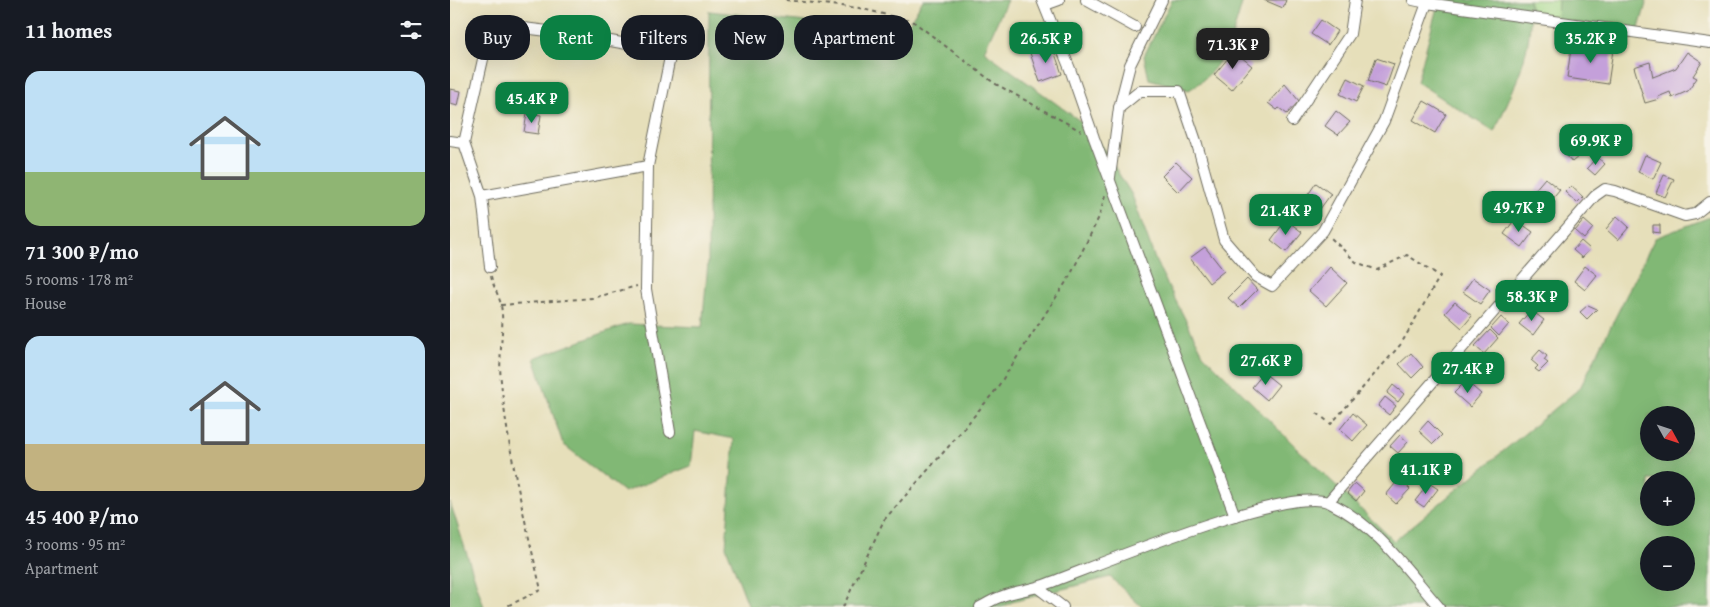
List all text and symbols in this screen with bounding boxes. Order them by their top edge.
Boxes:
text: 11 homes [25,15,112,46]
chip: Buy [465,15,530,60]
chip: Rent [540,15,611,60]
chip: Filters [621,15,705,60]
chip: New [715,15,784,60]
chip: Apartment [794,15,913,60]
icon: filters [397,16,425,44]
pin: 26.5K ₽ [1000,22,1092,64]
pin: 35.2K ₽ [1545,22,1637,64]
text: 26.5K ₽ [1020,26,1072,50]
text: 35.2K ₽ [1565,26,1617,50]
pin: 71.3K ₽ [1187,28,1279,70]
text: 71.3K ₽ [1207,32,1259,56]
pin: 45.4K ₽ [486,82,578,124]
text: 45.4K ₽ [506,86,558,110]
icon: home [180,103,270,193]
pin: 69.9K ₽ [1550,124,1642,166]
text: 69.9K ₽ [1570,128,1622,152]
pin: 49.7K ₽ [1473,190,1565,233]
pin: 21.4K ₽ [1240,194,1332,236]
text: 49.7K ₽ [1493,195,1545,219]
text: 21.4K ₽ [1260,198,1312,222]
text: 71 300 ₽/mo [25,236,139,267]
text: 5 rooms · 178 m² [25,267,133,291]
pin: 58.3K ₽ [1486,280,1578,322]
text: 58.3K ₽ [1506,284,1558,308]
text: House [25,291,66,315]
pin: 27.6K ₽ [1220,344,1312,386]
text: 27.6K ₽ [1240,348,1292,372]
pin: 27.4K ₽ [1422,352,1514,394]
text: 27.4K ₽ [1442,356,1494,380]
icon: home [180,368,270,458]
north arrow [1640,406,1695,461]
map controls [1640,406,1695,591]
pin: 41.1K ₽ [1380,452,1472,495]
text: 41.1K ₽ [1400,457,1452,481]
button: + [1640,471,1695,526]
text: 45 400 ₽/mo [25,501,139,532]
text: 3 rooms · 95 m² [25,532,125,556]
button: − [1640,536,1695,591]
text: Apartment [25,556,98,580]

